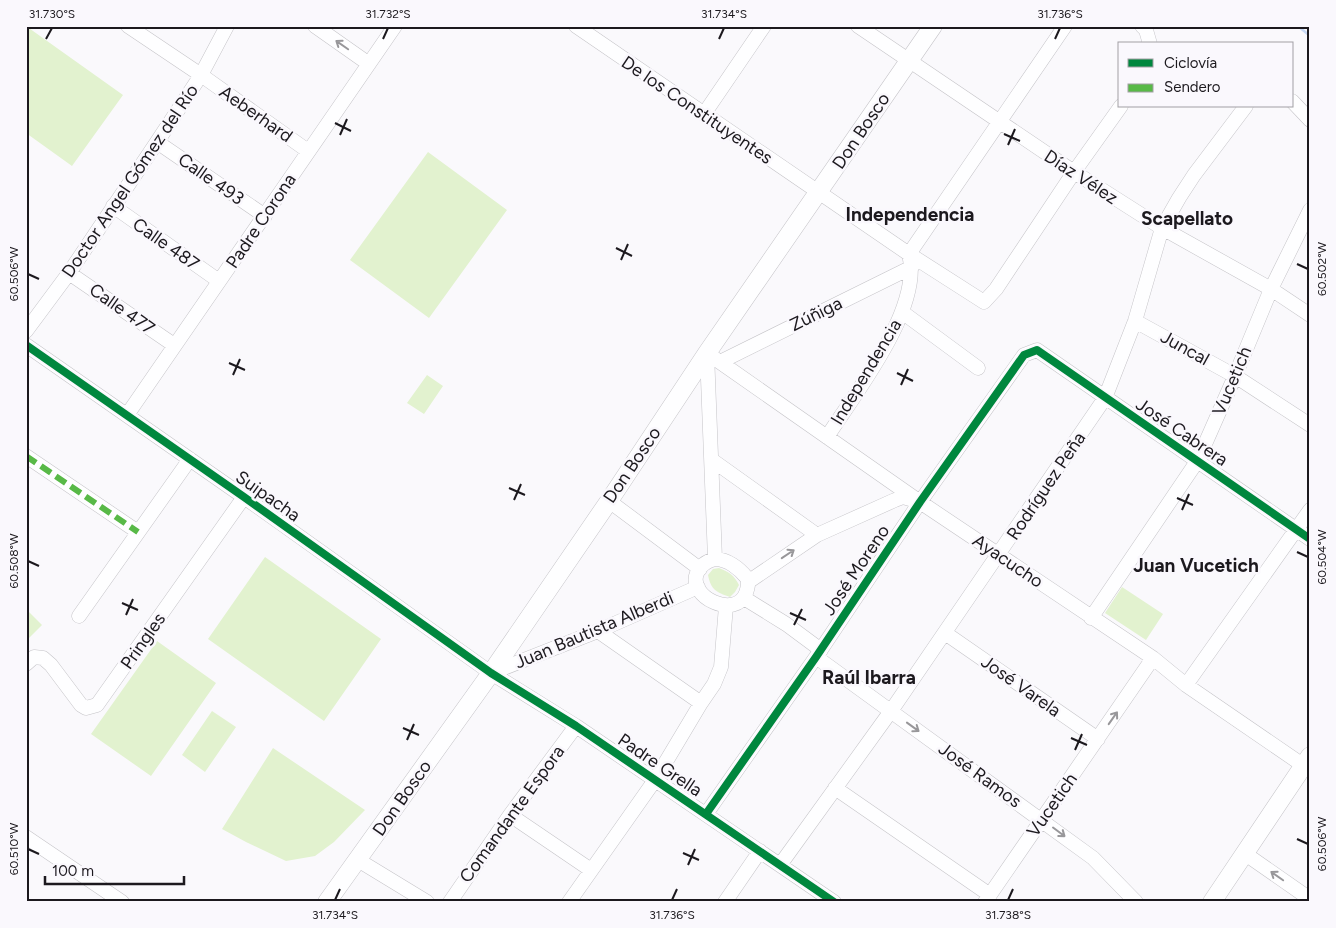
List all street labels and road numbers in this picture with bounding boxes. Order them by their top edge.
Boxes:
street label: De los Constituyentes [617,51,777,169]
street label: Doctor Angel Gómez del Río [57,80,203,282]
street label: Aeberhard [215,81,297,147]
street label: Don Bosco [827,89,895,173]
street label: Díaz Vélez [1040,145,1122,209]
street label: Calle 493 [174,148,248,210]
street label: Padre Corona [221,169,301,273]
street label: Calle 487 [128,213,204,275]
street label: Calle 477 [85,279,159,340]
street label: Zúñiga [786,292,846,336]
street label: Independencia [826,315,906,429]
street label: Juncal [1157,326,1213,370]
street label: Vucetich [1208,343,1256,419]
street label: José Cabrera [1132,393,1232,471]
street label: Don Bosco [598,423,666,507]
street label: Rodríguez Peña [1002,428,1090,544]
street label: Suipacha [231,466,305,526]
street label: José Moreno [818,521,894,619]
street label: Ayacucho [969,529,1047,593]
street label: Juan Bautista Alberdi [511,587,677,673]
street label: Pringles [116,609,170,673]
street label: José Varela [977,650,1065,722]
street label: Padre Grella [614,729,706,801]
street label: José Ramos [934,738,1026,812]
street label: Comandante Espora [455,741,569,887]
street label: Don Bosco [368,756,436,840]
street label: Vucetich [1022,769,1082,841]

